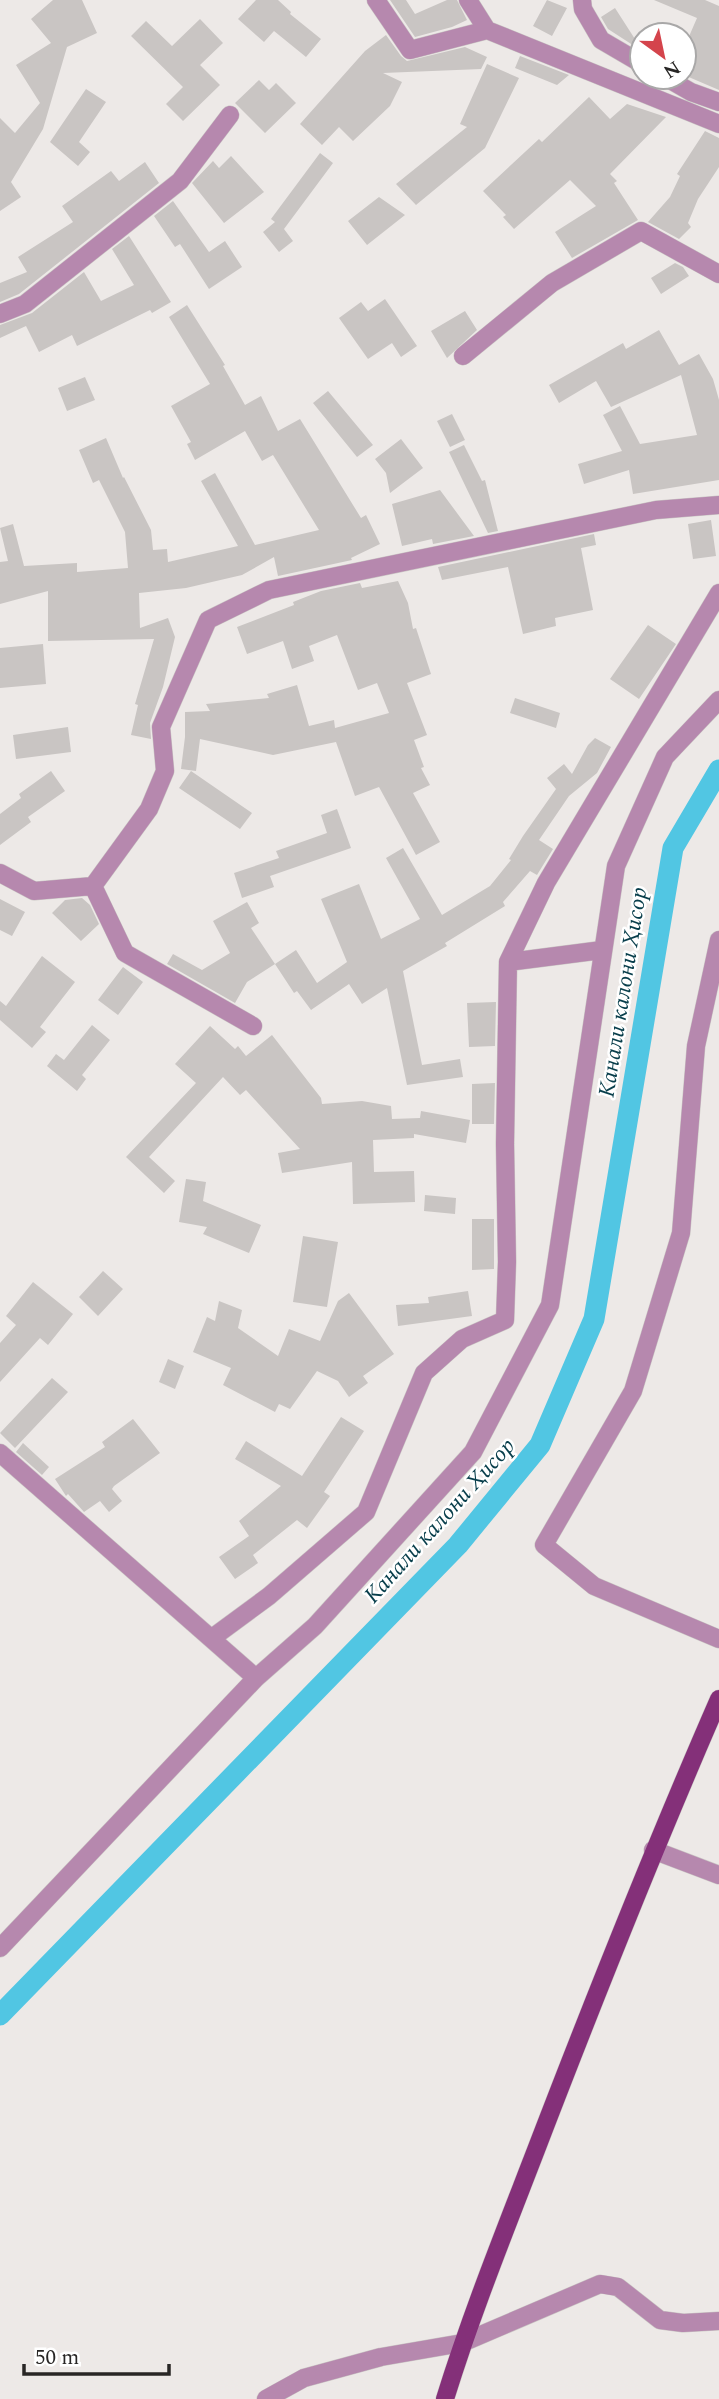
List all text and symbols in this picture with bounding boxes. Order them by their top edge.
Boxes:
north arrow [628,21,698,91]
text: N [657,53,686,85]
water label: Канали калони Ҳисор [590,884,657,1100]
water label: Канали калони Ҳисор [356,1430,524,1612]
scale bar [24,2332,170,2376]
text: 50 m [35,2342,79,2374]

